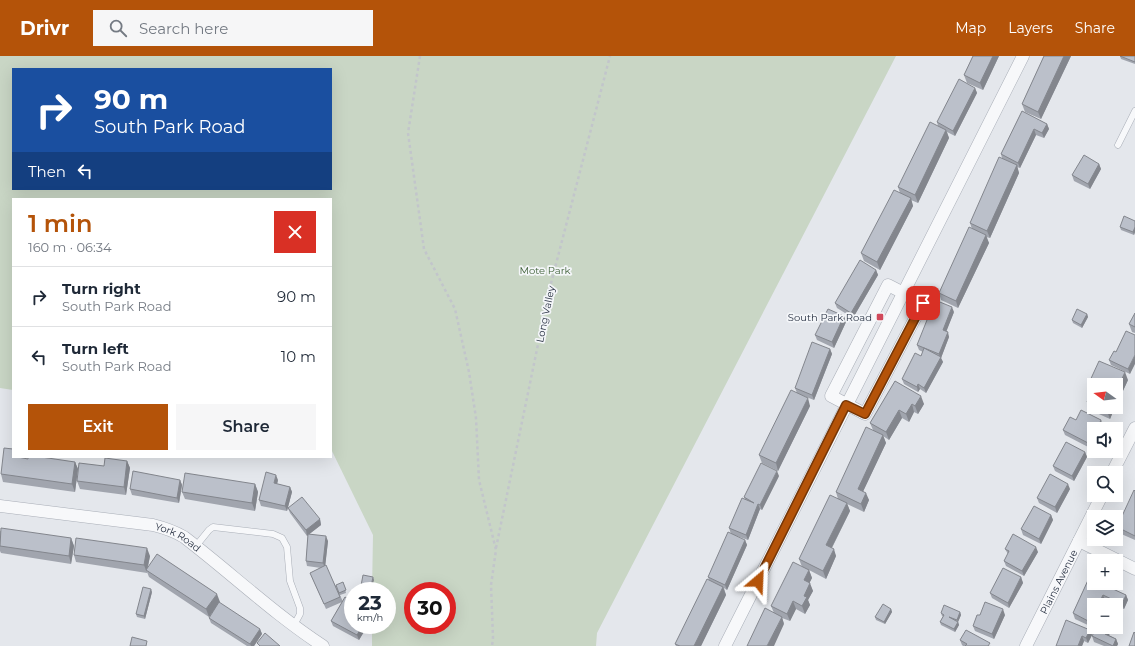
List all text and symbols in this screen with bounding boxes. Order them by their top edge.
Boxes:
search box [93,10,373,46]
text: Drivr [20,17,69,40]
icon: search [107,17,129,39]
text: Search here [139,19,228,38]
text: Map [955,19,986,37]
text: Layers [1008,19,1053,37]
text: Share [1075,19,1115,37]
text: 90 m [94,82,168,116]
icon: right [28,84,80,136]
text: South Park Road [94,116,246,138]
icon: left [74,160,96,182]
text: Then [28,162,66,181]
text: 1 min [28,209,92,238]
button: close [274,211,316,253]
text: 160 m · 06:34 [28,239,112,255]
park label: Mote Park [519,264,571,277]
text: Turn right [62,279,141,298]
street label: Long Valley [533,284,558,344]
icon: right [28,286,50,308]
pin [906,286,940,320]
text: 90 m [277,287,316,306]
icon: arrive [912,292,934,314]
text: South Park Road [62,298,171,314]
place label: South Park Road [788,311,872,324]
marker: South Park Road [875,312,885,322]
text: Turn left [62,339,129,358]
icon: left [28,346,50,368]
text: 10 m [281,347,316,366]
text: South Park Road [62,358,171,374]
north arrow [1087,378,1123,414]
map controls [1087,378,1123,634]
button: Exit [28,404,168,450]
button: Share [176,404,316,450]
button: sound [1087,422,1123,458]
button: search [1087,466,1123,502]
button: layers [1087,510,1123,546]
street label: York Road [154,520,203,555]
street label: Plains Avenue [1037,547,1080,616]
button: + [1087,554,1123,590]
position arrow [737,560,779,602]
speed limit sign: 30 [404,582,456,634]
text: 23 [358,591,382,615]
button: − [1087,598,1123,634]
text: km/h [357,611,383,624]

